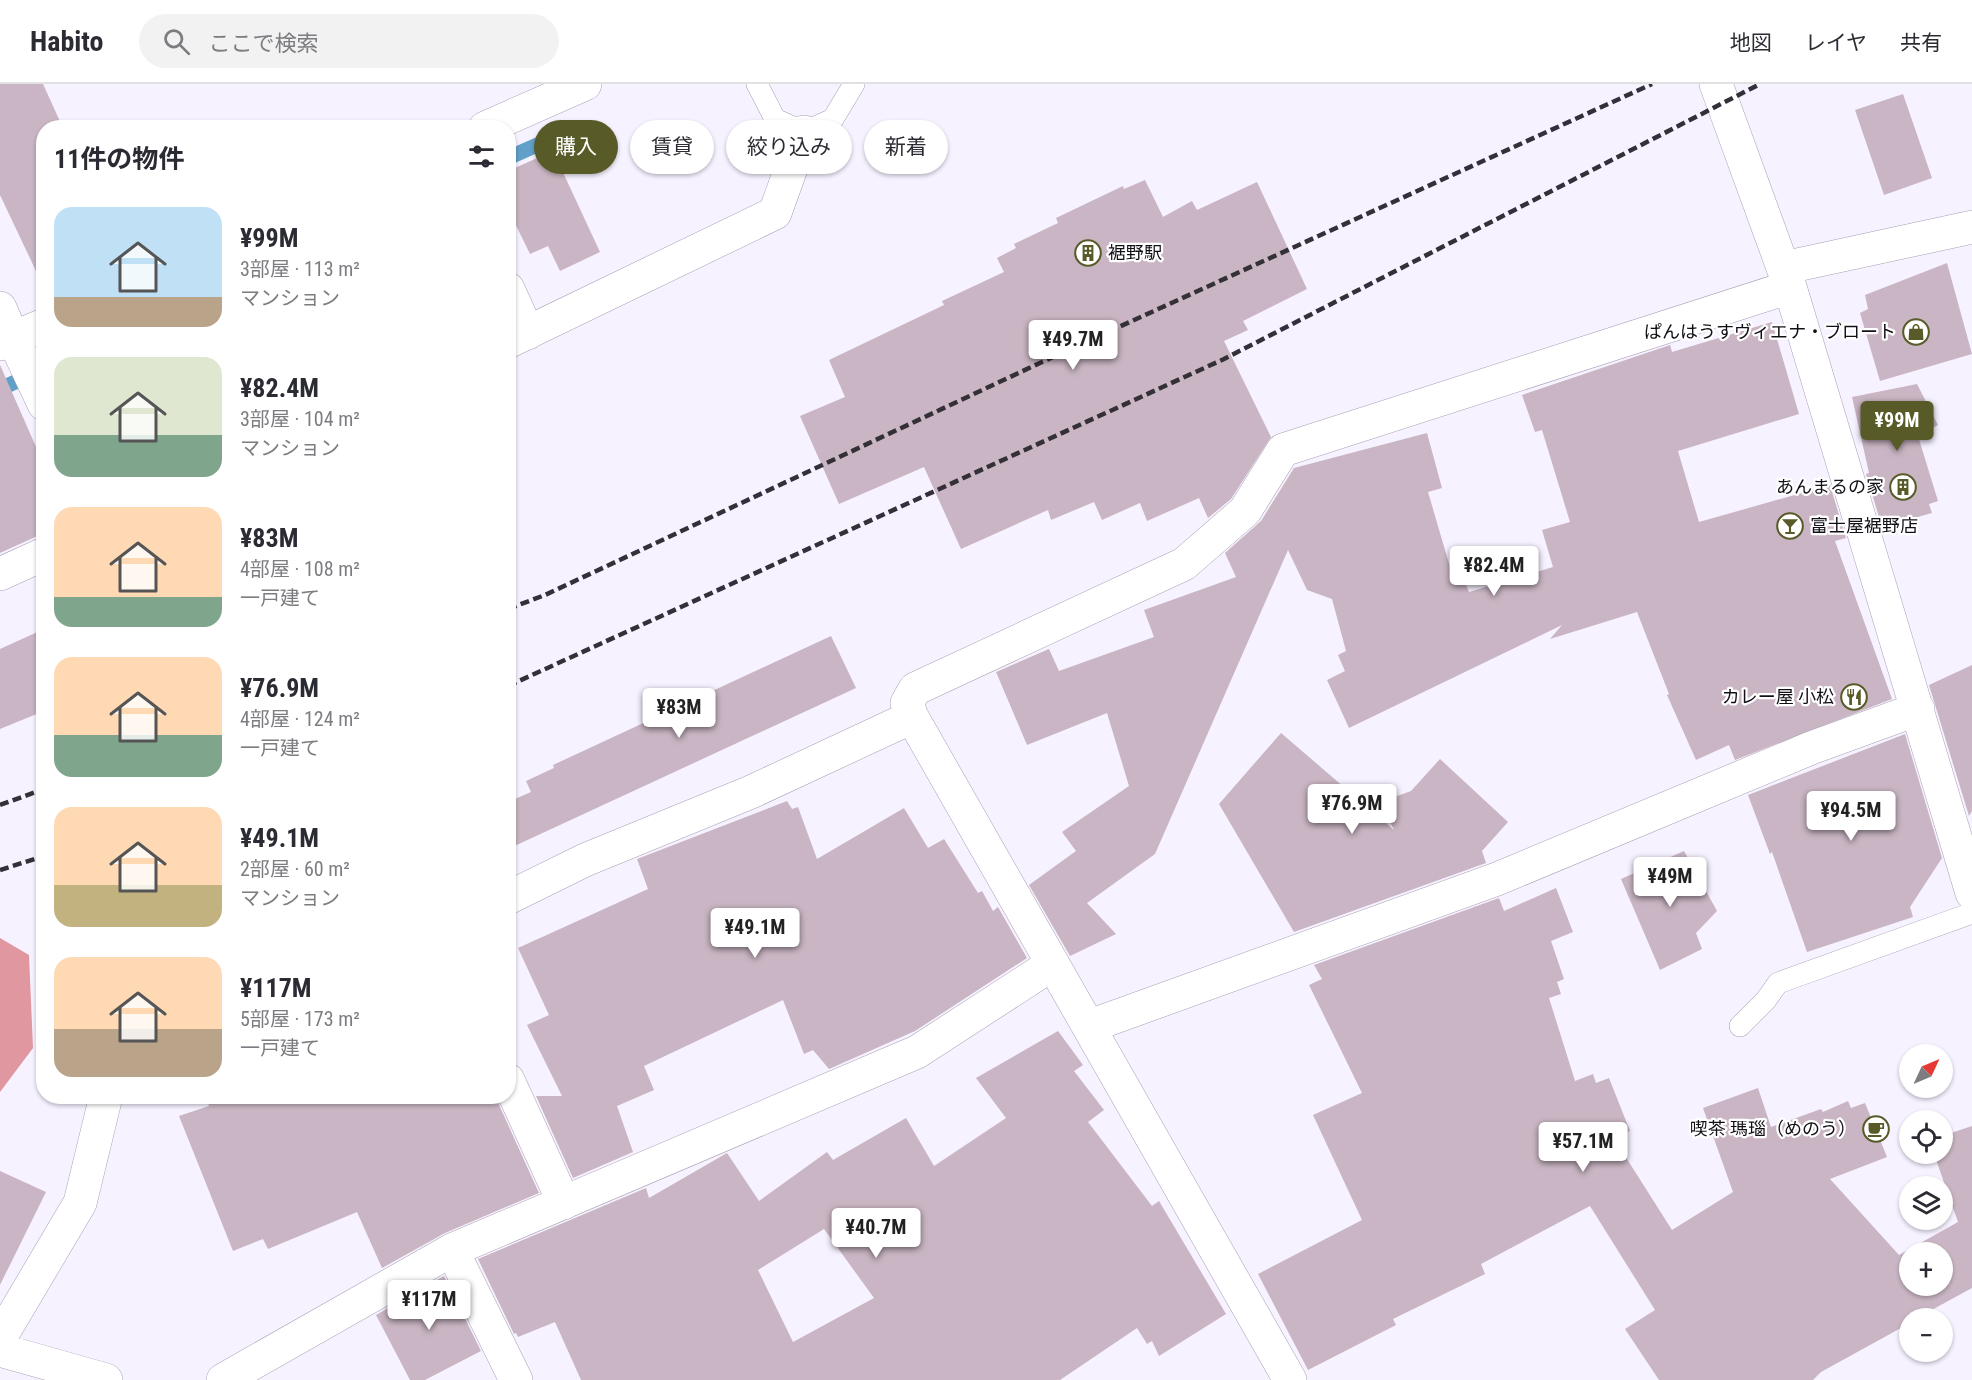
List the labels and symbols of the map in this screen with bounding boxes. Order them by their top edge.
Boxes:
building icon: 裾野駅 [1073,238,1103,268]
place label: 裾野駅 [1108,242,1162,263]
shop icon: ぱんはうすヴィエナ・ブロート [1901,317,1931,347]
pin: ¥49.7M [1024,320,1122,371]
place label: ぱんはうすヴィエナ・ブロート [1644,321,1896,342]
pin: ¥99M [1861,401,1933,452]
building icon: あんまるの家 [1888,472,1918,502]
place label: あんまるの家 [1776,476,1884,497]
bar icon: 富士屋裾野店 [1775,511,1805,541]
place label: 富士屋裾野店 [1810,515,1918,536]
pin: ¥82.4M [1445,546,1543,597]
restaurant icon: カレー屋 小松 [1839,682,1869,712]
place label: カレー屋 小松 [1722,686,1834,707]
pin: ¥83M [643,688,715,739]
pin: ¥76.9M [1303,784,1401,835]
pin: ¥94.5M [1802,791,1900,842]
pin: ¥49M [1634,857,1706,908]
pin: ¥49.1M [706,908,804,959]
north arrow [1899,1044,1953,1098]
cafe icon: 喫茶 瑪瑙（めのう） [1861,1114,1891,1144]
place label: 喫茶 瑪瑙（めのう） [1690,1118,1856,1139]
pin: ¥57.1M [1534,1122,1632,1173]
pin: ¥40.7M [827,1208,925,1259]
pin: ¥117M [387,1280,471,1331]

